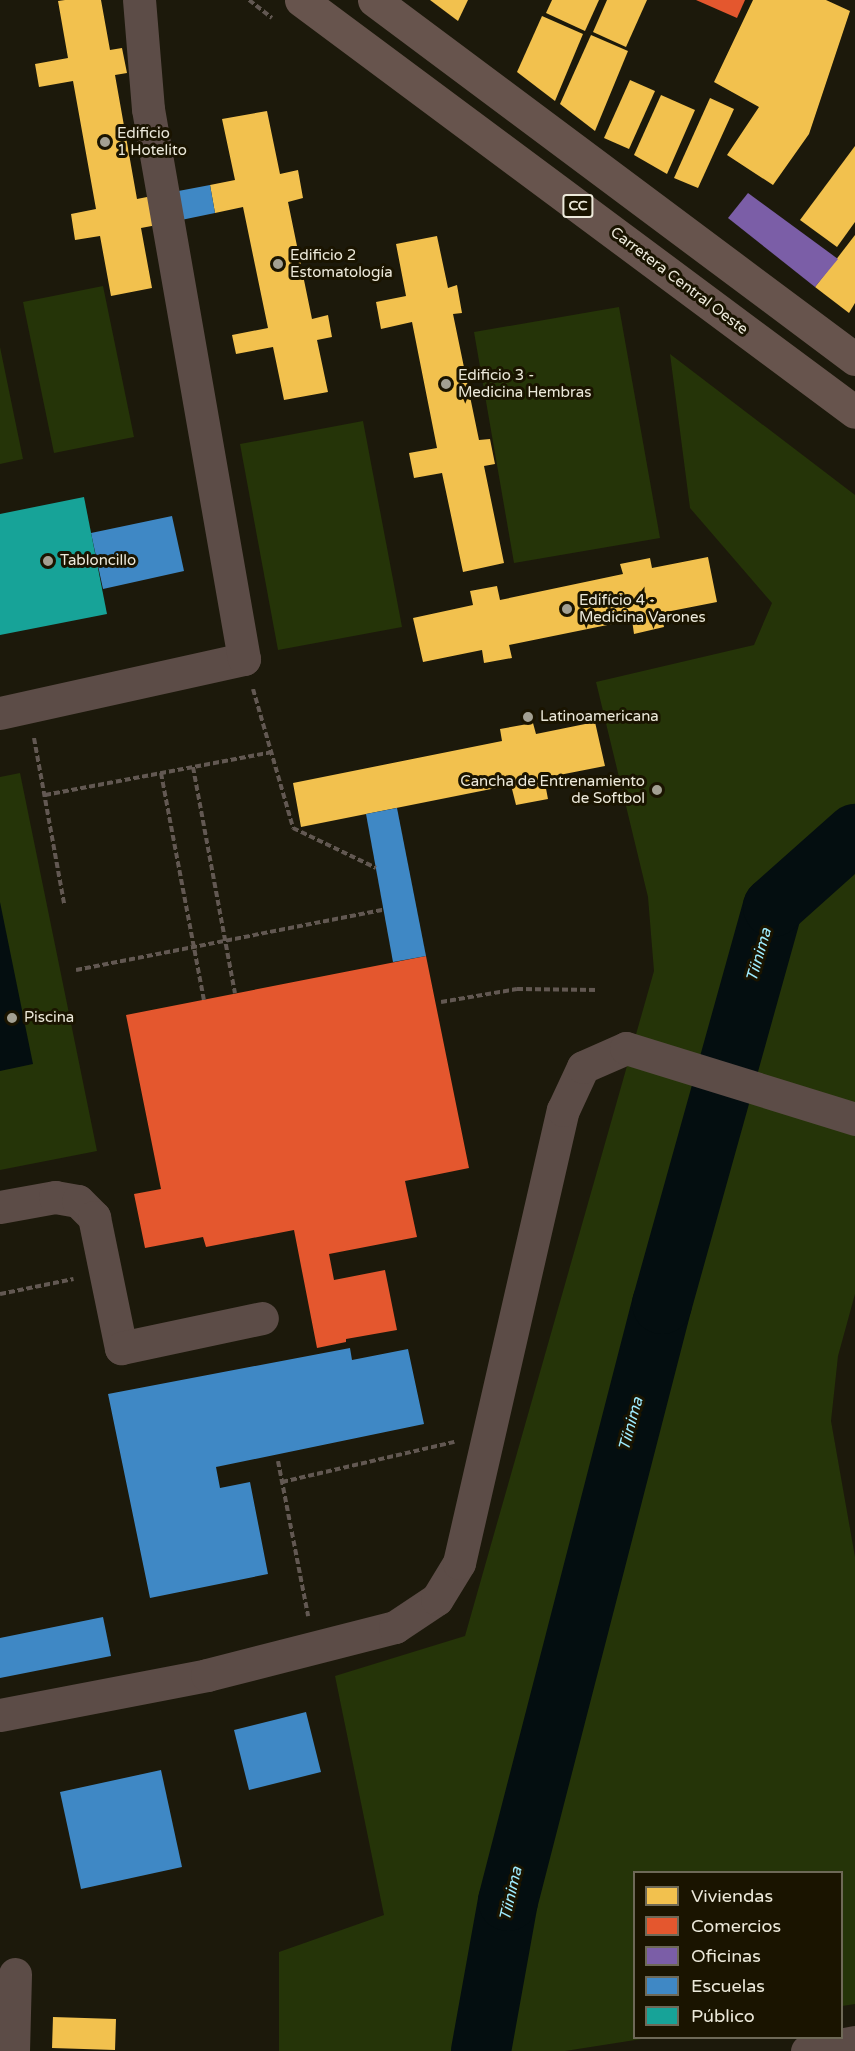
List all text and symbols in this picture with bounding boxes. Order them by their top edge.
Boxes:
place label: Edificio 1 Hotelito [117,124,187,159]
marker: Edificio 1 Hotelito [98,135,112,149]
road number: CC [562,195,594,217]
street label: Carretera Central Oeste [607,223,751,339]
place label: Edificio 2 Estomatología [290,246,393,281]
marker: Edificio 2 Estomatología [271,257,285,271]
place label: Edificio 3 - Medicina Hembras [458,366,591,401]
marker: Edificio 3 - Medicina Hembras [439,377,453,391]
place label: Tabloncillo [60,552,136,570]
marker: Tabloncillo [41,554,55,568]
place label: Edifício 4 - Medicina Varones [579,591,706,626]
marker: Edifício 4 - Medicina Varones [560,602,574,616]
place label: Latinoamericana [540,708,659,726]
marker: Latinoamericana [521,710,535,724]
place label: Cancha de Entrenamiento de Softbol [460,772,645,807]
marker: Cancha de Entrenamiento de Softbol [650,783,664,797]
water label: Tíinima [742,926,776,984]
place label: Piscina [24,1009,74,1027]
marker: Piscina [5,1011,19,1025]
water label: Tíinima [615,1395,647,1453]
water label: Tíinima [495,1865,527,1923]
legend [633,1871,843,2039]
text: Viviendas [691,1885,773,1907]
text: Comercios [691,1915,781,1937]
text: Oficinas [691,1945,761,1967]
text: Escuelas [691,1975,765,1997]
text: Público [691,2005,755,2027]

